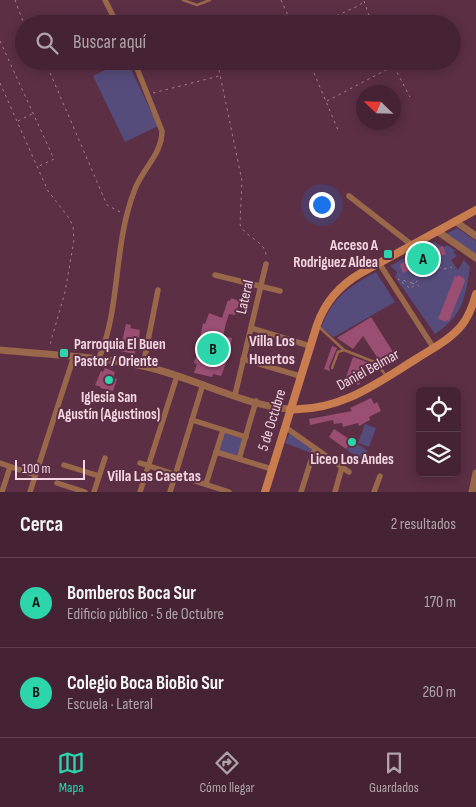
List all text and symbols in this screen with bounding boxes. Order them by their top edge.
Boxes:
search box [15,15,461,70]
icon: search [33,29,61,57]
text: Buscar aquí [73,31,146,54]
north arrow [356,85,401,130]
your location [309,192,335,218]
place label: Acceso A Rodriguez Aldea [293,236,379,272]
pin: A [407,240,439,278]
marker: Acceso A Rodriguez Aldea [382,248,394,260]
street label: Lateral [232,278,258,316]
pin: B [197,330,229,368]
district label: Villa Los Huertos [249,332,295,369]
place label: Parroquia El Buen Pastor / Oriente [74,335,166,371]
street label: Daniel Belmar [333,345,403,395]
marker: Parroquia El Buen Pastor / Oriente [58,347,70,359]
marker: Iglesia San Agustín (Agustinos) [103,374,115,386]
street label: 5 de Octubre [254,387,290,453]
map controls [416,387,461,477]
button: locate [416,387,461,432]
place label: Iglesia San Agustín (Agustinos) [57,388,160,424]
button: layers [416,432,461,477]
marker: Liceo Los Andes [346,436,358,448]
place label: Liceo Los Andes [310,450,394,469]
scale bar [15,457,85,480]
text: 100 m [22,460,51,477]
district label: Villa Las Casetas [107,467,201,486]
text: Cerca [20,512,63,537]
text: 2 resultados [391,515,456,534]
text: Bomberos Boca Sur [67,582,196,605]
text: A [32,593,40,612]
text: 170 m [424,593,456,612]
text: Edificio público · 5 de Octubre [67,605,224,624]
text: Colegio Boca BioBio Sur [67,672,224,695]
text: B [32,683,40,702]
text: 260 m [422,683,456,702]
text: Escuela · Lateral [67,695,153,714]
tab: Mapa [57,749,85,796]
tab: Cómo llegar [199,749,255,796]
tab: Guardados [369,749,419,796]

